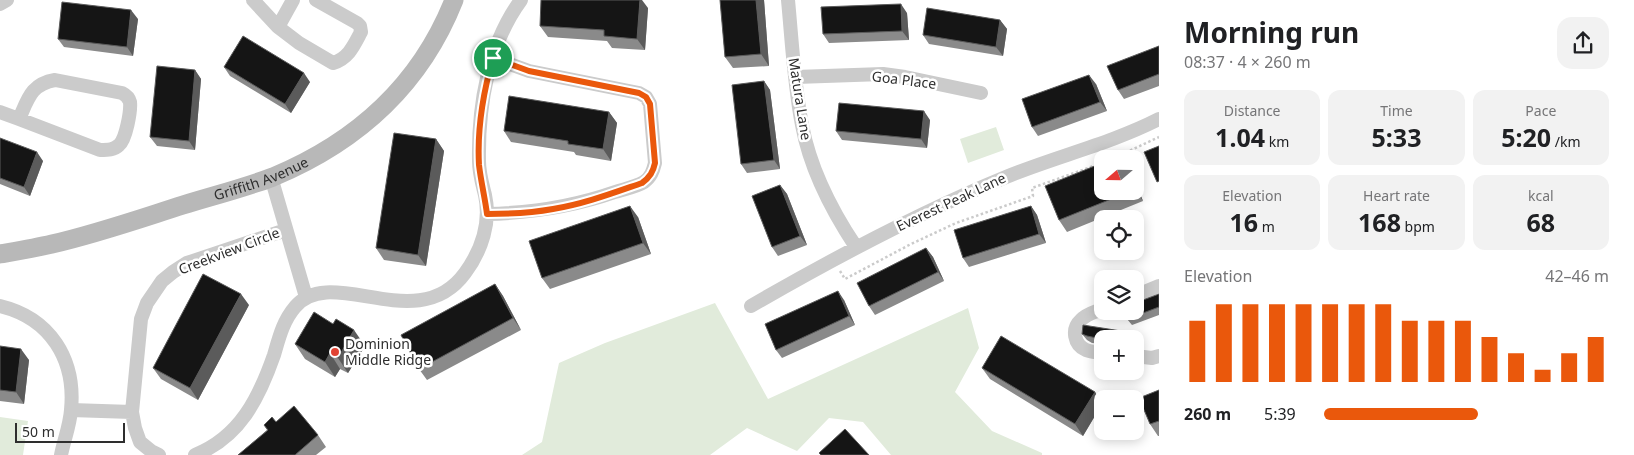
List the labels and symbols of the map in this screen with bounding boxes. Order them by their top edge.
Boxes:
pin [472,37,514,79]
street label: Matura Lane [785,56,816,141]
street label: Goa Place [871,66,937,93]
north arrow [1094,150,1144,200]
street label: Griffith Avenue [211,152,311,204]
street label: Everest Peak Lane [893,168,1009,235]
street label: Creekview Circle [176,222,282,279]
place label: Dominion Middle Ridge [345,334,431,369]
marker: Dominion Middle Ridge [329,346,341,358]
scale bar [15,420,125,443]

